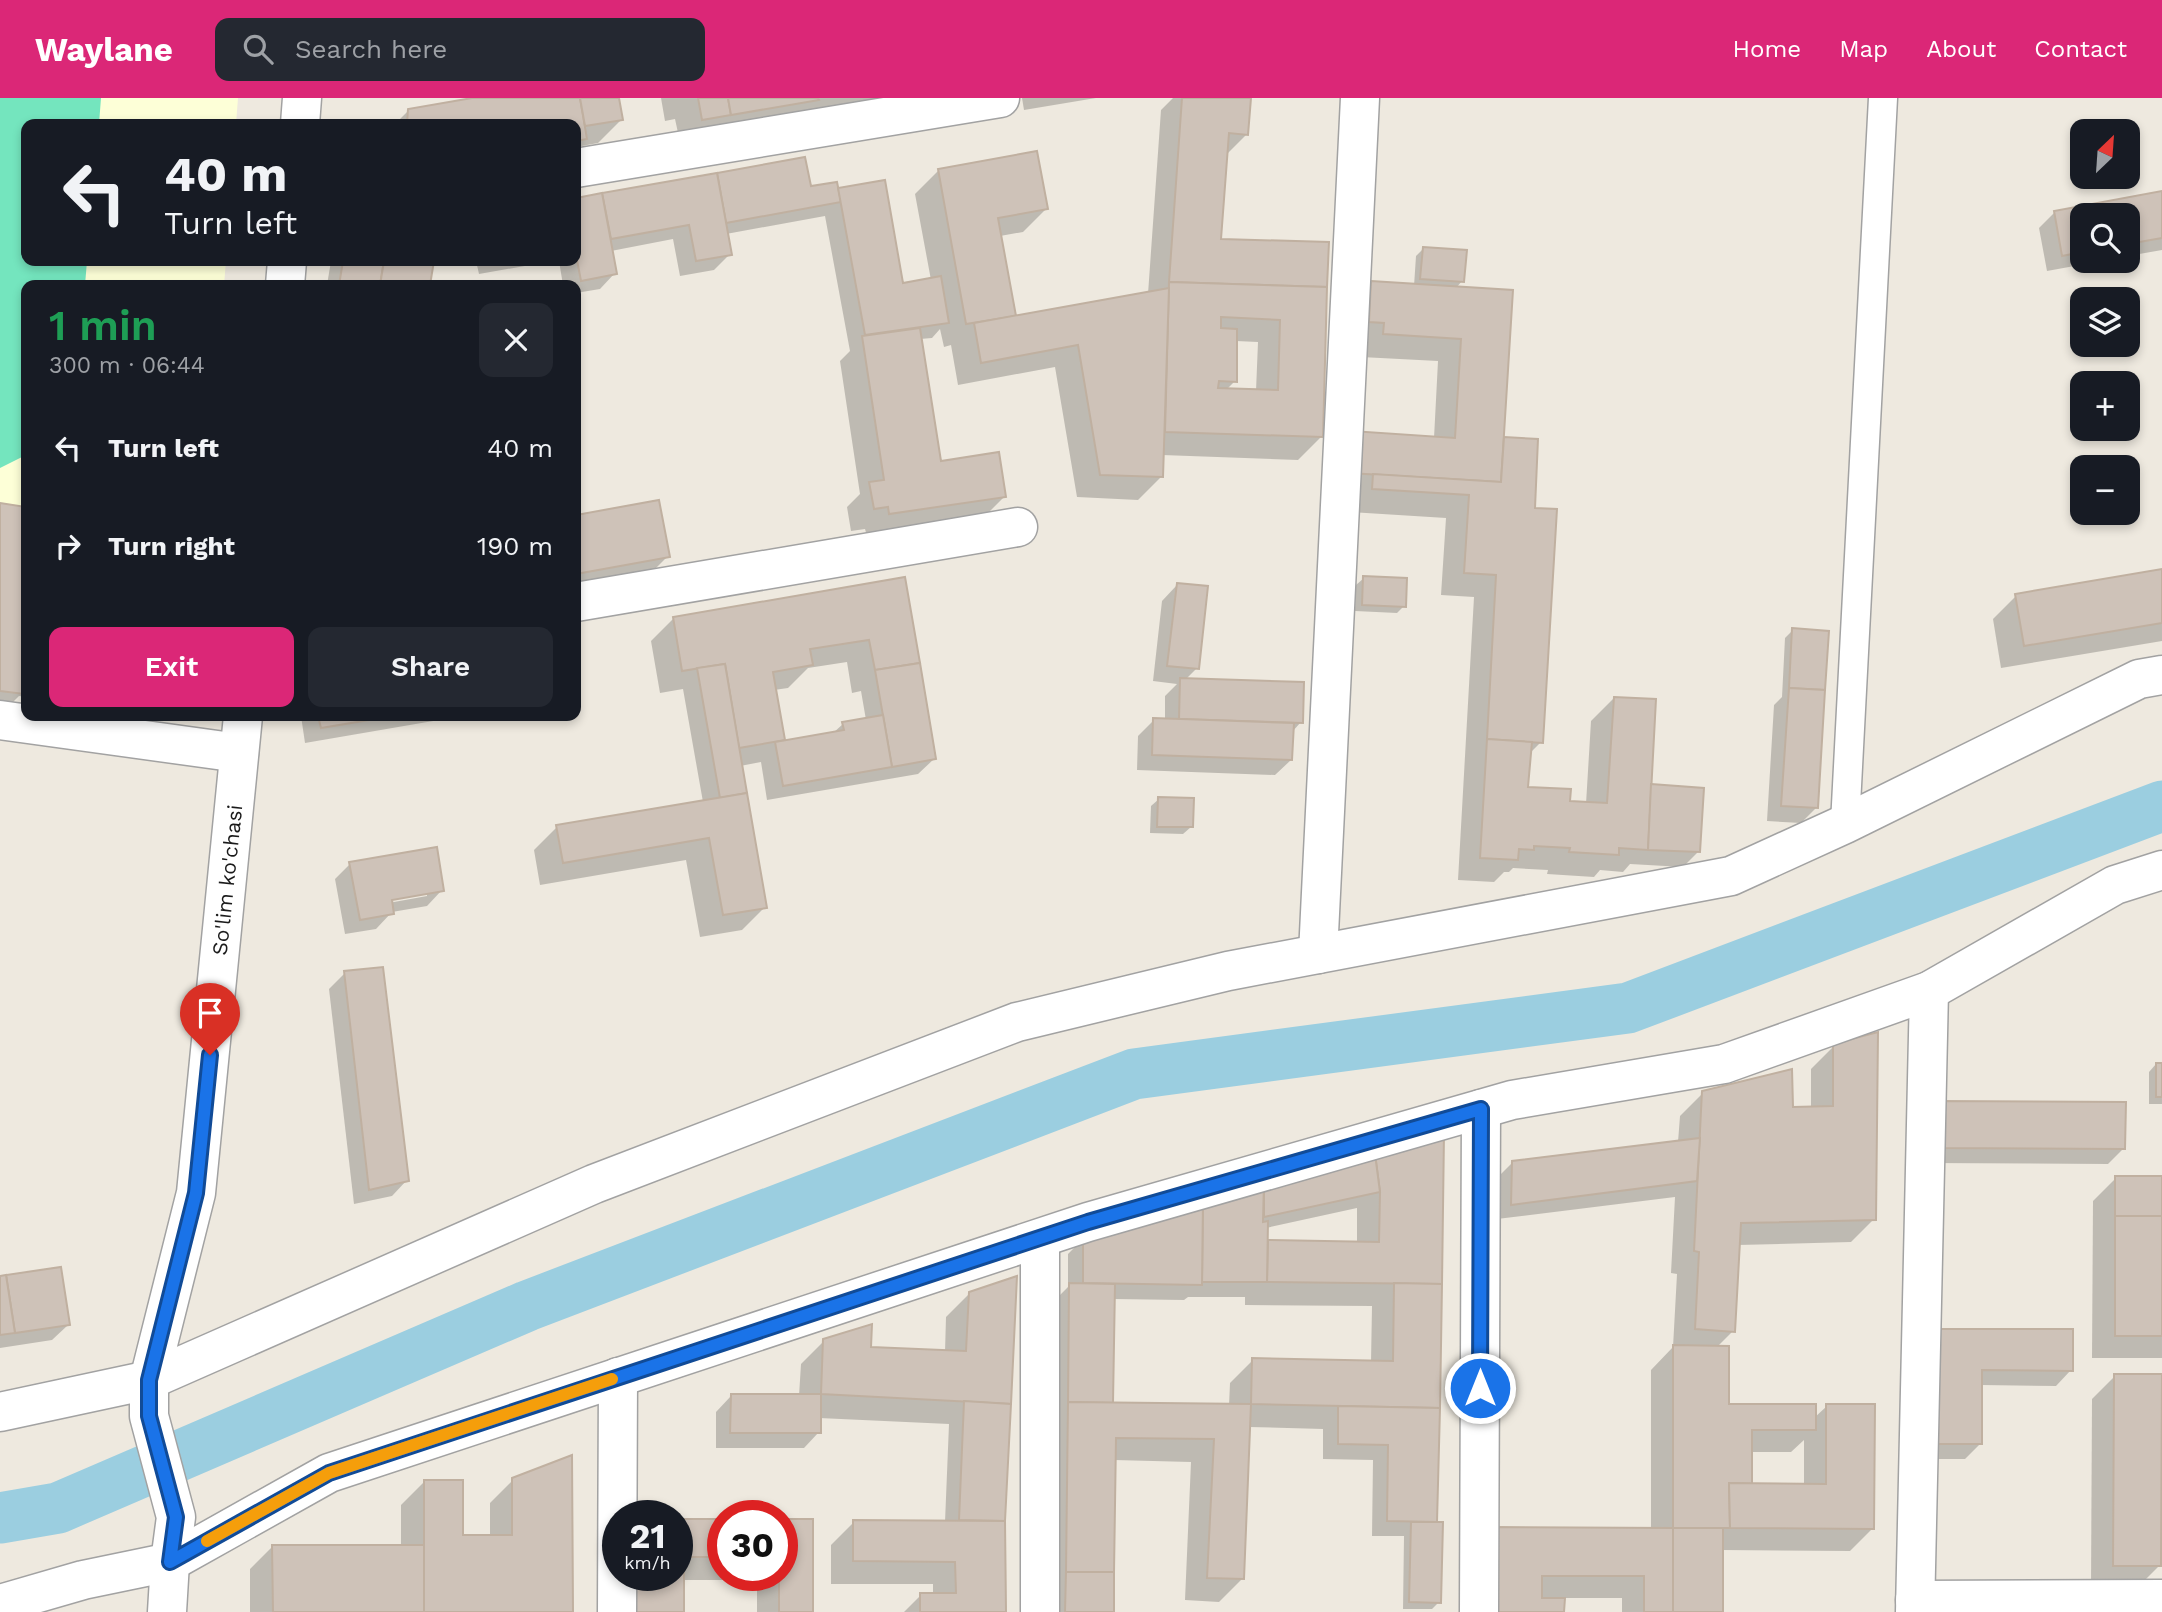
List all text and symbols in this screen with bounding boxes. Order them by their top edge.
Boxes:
search box [215,18,705,81]
text: Waylane [35,30,173,69]
icon: search [239,30,277,68]
text: Search here [295,34,447,64]
text: Home [1733,35,1801,63]
text: Map [1839,35,1888,63]
text: About [1926,35,1996,63]
text: Contact [2034,35,2127,63]
north arrow [2070,119,2140,189]
map controls [2070,119,2140,525]
text: 40 m [164,145,287,203]
icon: left [49,147,140,238]
button: search [2070,203,2140,273]
text: Turn left [164,204,297,242]
button: layers [2070,287,2140,357]
text: 1 min [49,301,157,350]
button: close [479,303,553,377]
text: 300 m · 06:44 [49,352,205,379]
button: + [2070,371,2140,441]
icon: left [49,429,87,467]
text: Turn left [108,433,219,463]
text: 40 m [487,433,553,463]
button: − [2070,455,2140,525]
icon: right [49,527,87,565]
text: Turn right [108,531,235,561]
text: 190 m [477,531,553,561]
button: Exit [49,627,294,707]
button: Share [308,627,553,707]
street label: So'lim ko'chasi [207,803,247,957]
pin [180,983,240,1055]
icon: arrive [191,994,229,1032]
position arrow [1443,1351,1517,1425]
speed limit sign: 30 [707,1500,798,1591]
text: 21 [630,1515,665,1557]
text: km/h [624,1552,671,1573]

